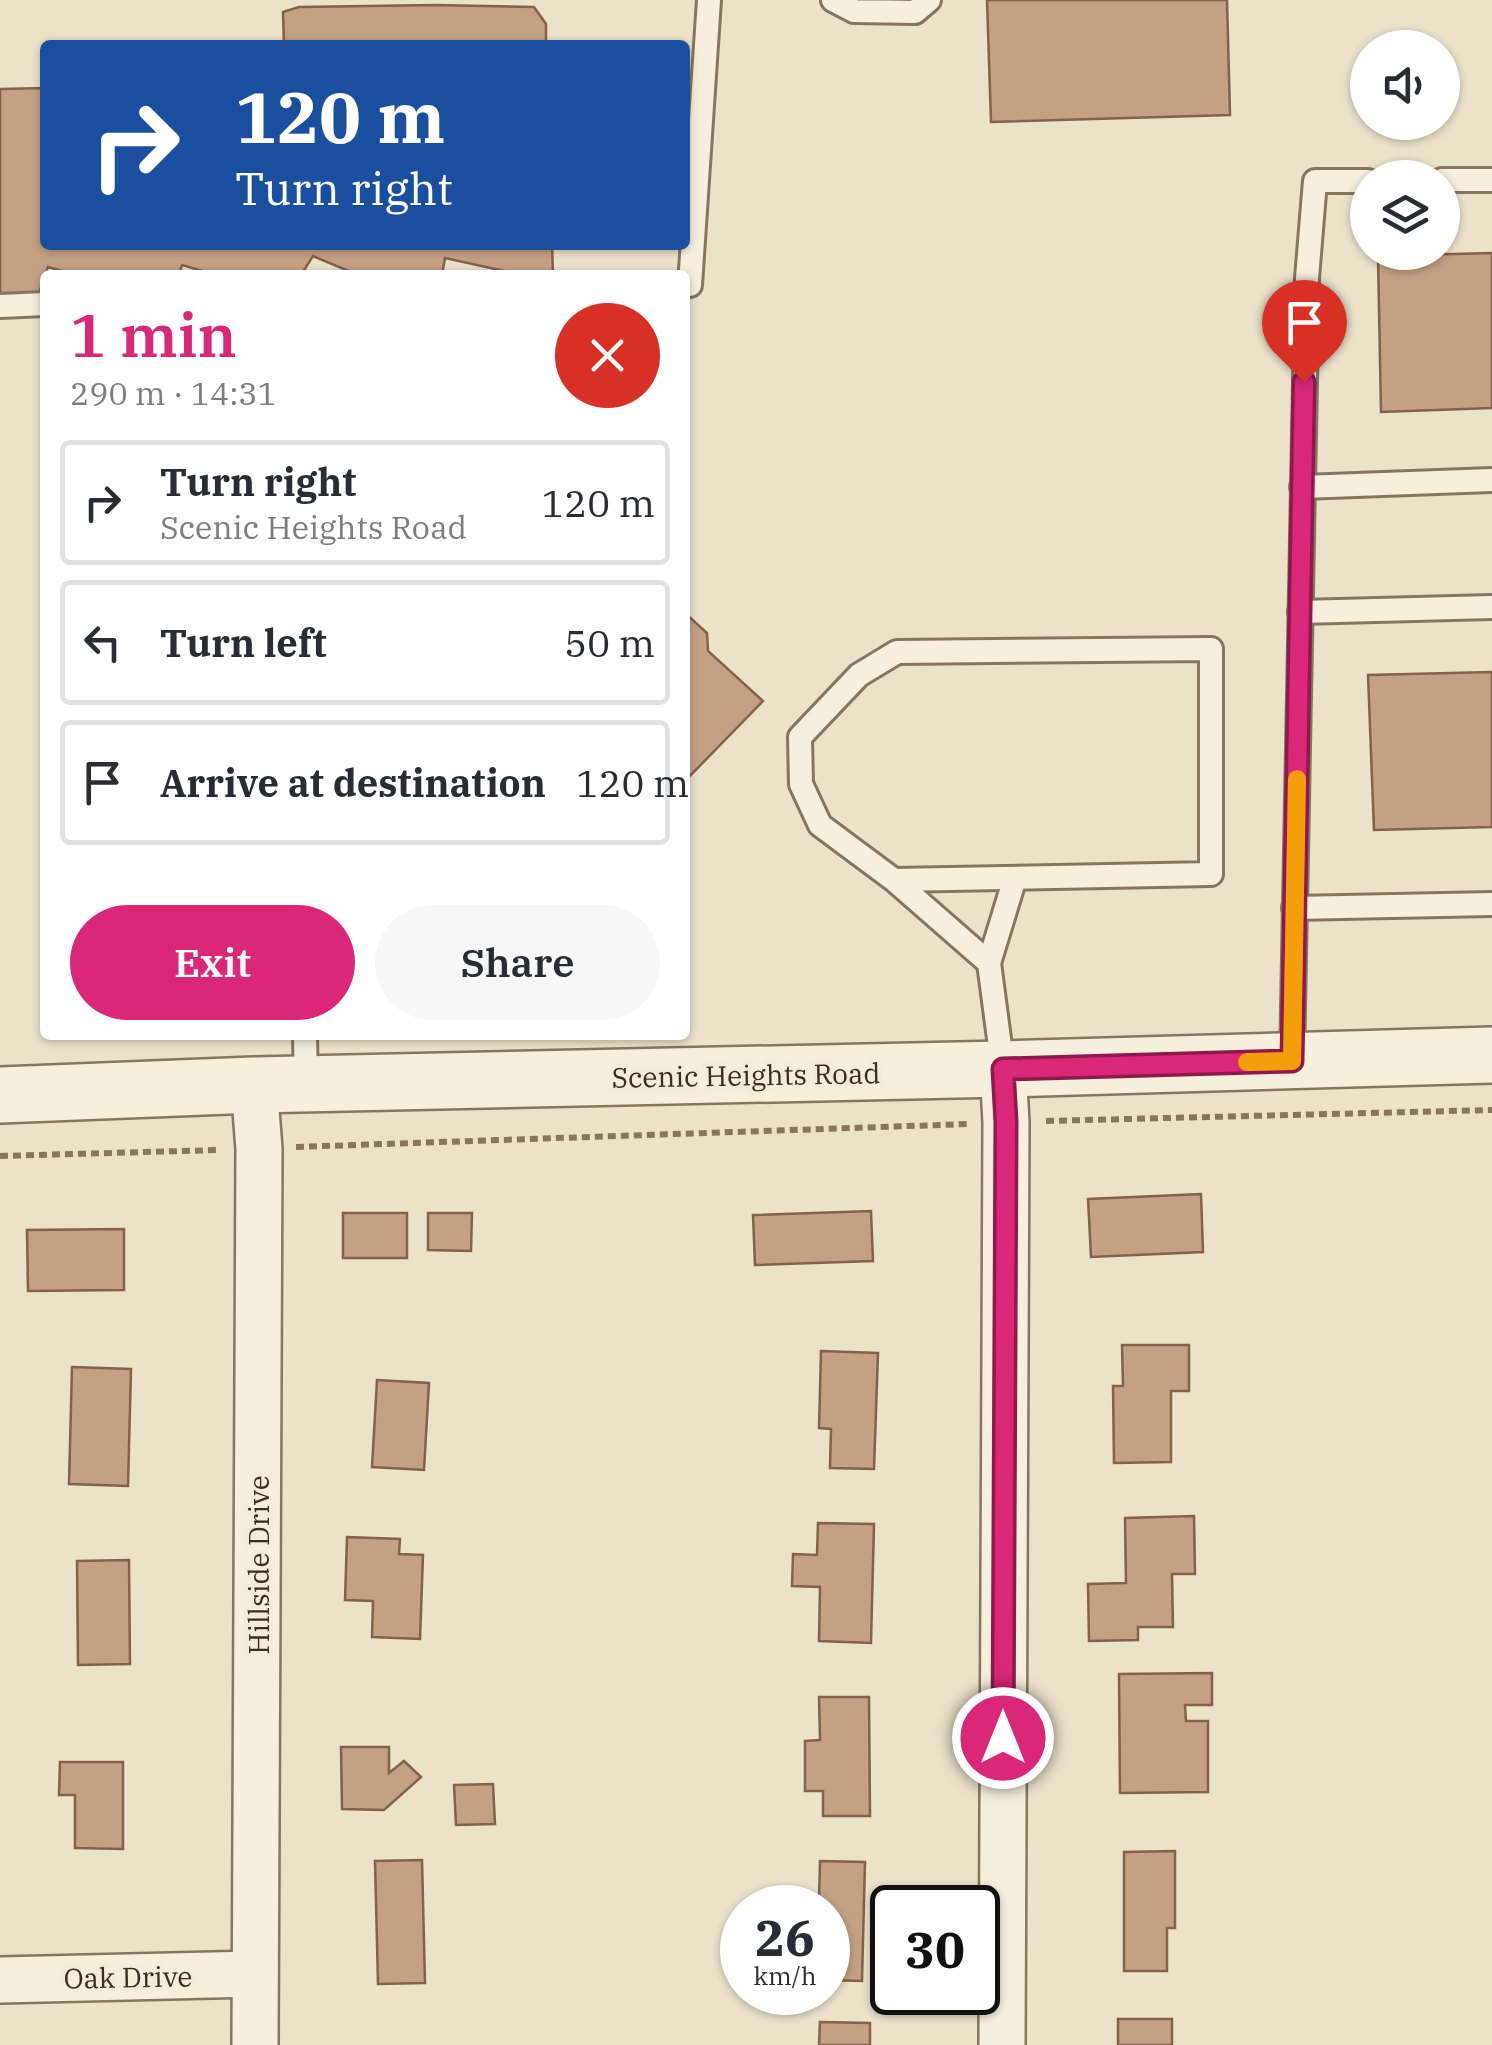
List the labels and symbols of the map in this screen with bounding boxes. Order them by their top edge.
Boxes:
pin [1262,280,1347,383]
street label: Scenic Heights Road [611,1054,881,1096]
street label: Hillside Drive [240,1475,277,1655]
position arrow [951,1686,1055,1790]
speed limit sign: 30 [870,1885,1000,2015]
street label: Oak Drive [63,1957,193,1997]

